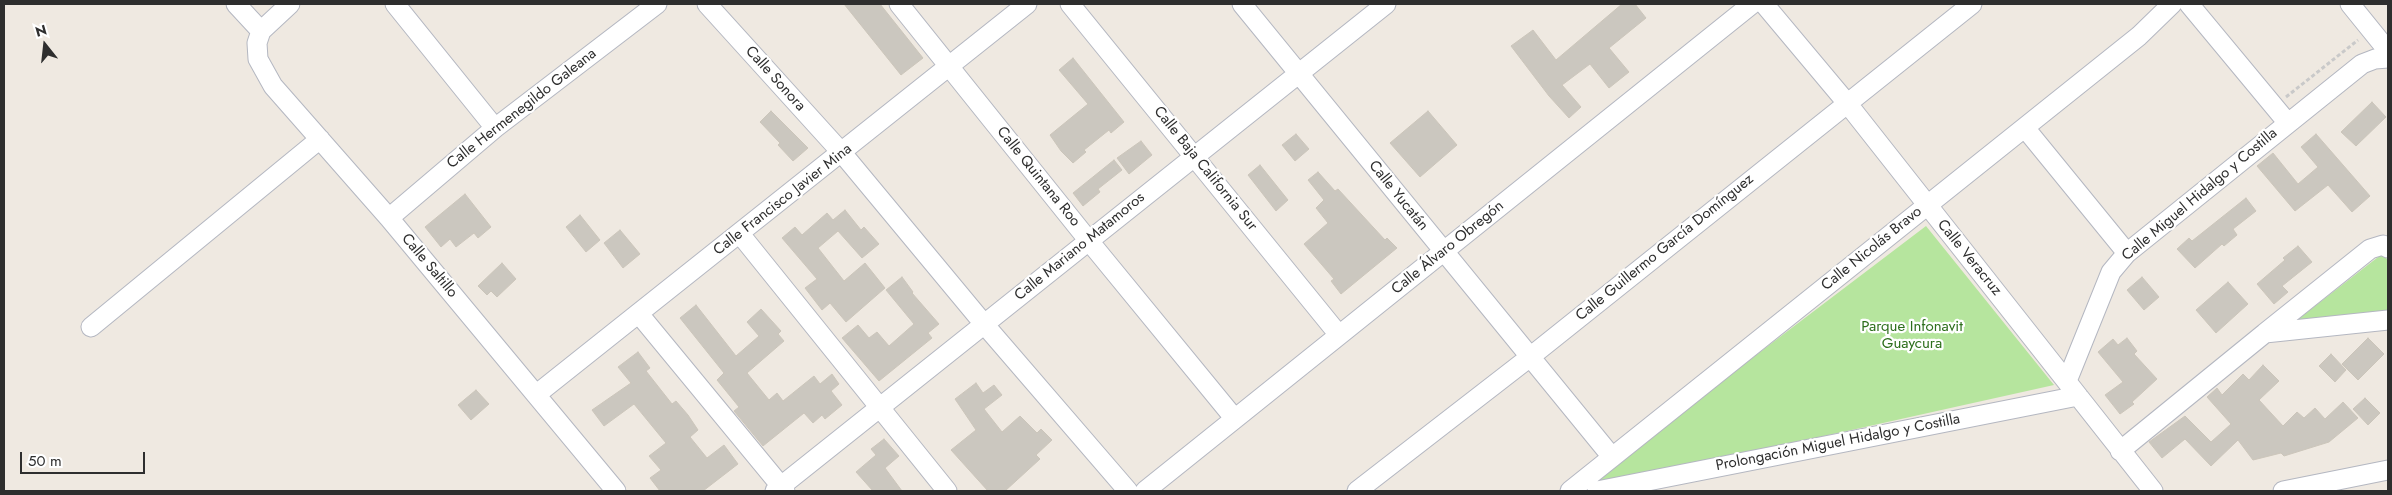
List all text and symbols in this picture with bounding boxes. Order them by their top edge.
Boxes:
text: N [33,19,49,42]
north arrow [20,20,70,70]
street label: Calle Sonora [741,43,809,115]
street label: Calle Hermenegildo Galeana [444,45,600,173]
street label: Calle Baja California Sur [1149,103,1261,235]
street label: Calle Quintana Roo [992,123,1084,231]
street label: Calle Miguel Hidalgo y Costilla [2119,125,2281,265]
street label: Calle Francisco Javier Mina [710,140,856,260]
street label: Calle Yucatán [1364,157,1432,235]
street label: Calle Guillermo García Domínguez [1573,171,1757,325]
street label: Calle Mariano Matamoros [1011,189,1149,305]
street label: Calle Álvaro Obregón [1388,197,1508,299]
street label: Calle Nicolás Bravo [1818,203,1926,295]
street label: Calle Veracruz [1933,216,2005,300]
street label: Calle Saltillo [397,230,461,302]
park label: Parque Infonavit Guaycura [1861,318,1963,353]
street label: Prolongación Miguel Hidalgo y Costilla [1714,410,1962,476]
scale bar [22,442,148,474]
text: 50 m [28,450,62,472]

